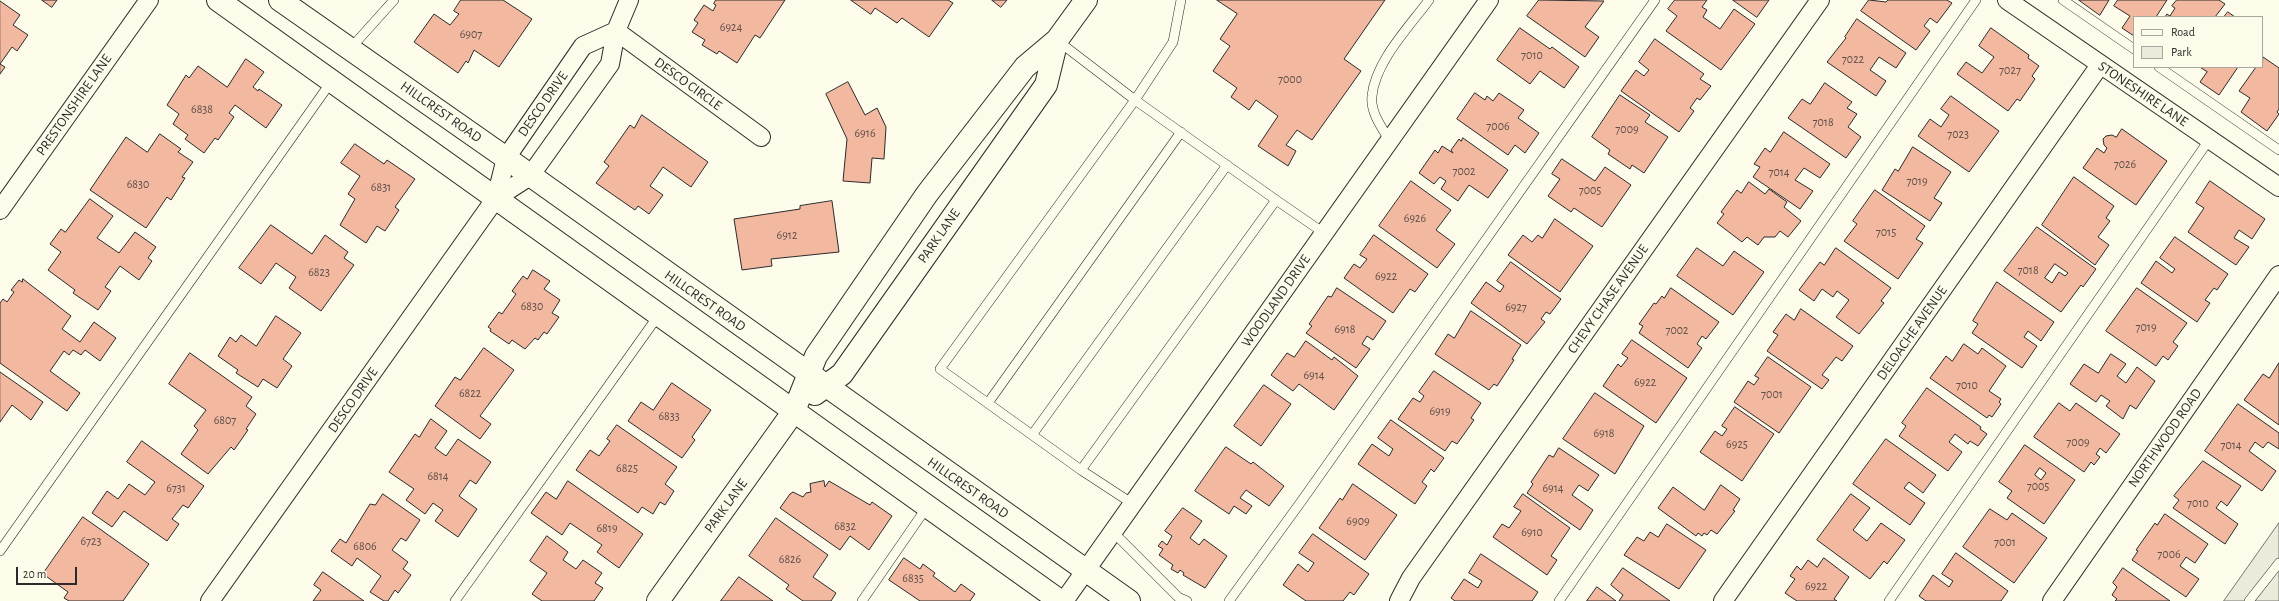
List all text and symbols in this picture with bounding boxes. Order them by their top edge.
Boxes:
legend [2133,16,2263,68]
house number: 6924 [720,20,742,34]
text: Road [2171,26,2195,38]
house number: 6907 [460,27,482,41]
text: Park [2171,46,2192,58]
house number: 7010 [1521,48,1543,62]
street label: PRESTONSHIRE LANE [33,51,115,159]
house number: 7022 [1842,52,1864,66]
street label: DESCO CIRCLE [651,54,725,114]
street label: STONESHIRE LANE [2095,58,2191,130]
house number: 7027 [1999,63,2021,77]
street label: DESCO DRIVE [514,68,572,140]
house number: 7000 [1278,72,1302,86]
street label: HILLCREST ROAD [397,78,485,146]
house number: 6838 [191,102,213,116]
house number: 7018 [1812,115,1834,129]
house number: 7006 [1486,119,1510,133]
house number: 7009 [1615,122,1639,136]
house number: 6916 [854,126,876,140]
house number: 7023 [1947,127,1969,141]
house number: 7026 [2114,157,2136,171]
house number: 7002 [1452,164,1476,178]
house number: 7014 [1768,165,1790,179]
house number: 7019 [1906,174,1928,188]
house number: 6830 [127,177,149,191]
house number: 6831 [371,180,391,194]
house number: 7005 [1579,183,1601,197]
street label: PARK LANE [914,206,964,266]
house number: 6926 [1404,211,1426,225]
house number: 7015 [1876,225,1896,239]
house number: 6912 [777,228,797,242]
street label: CHEVY CHASE AVENUE [1564,241,1652,357]
street label: WOODLAND DRIVE [1238,252,1314,350]
house number: 7018 [2017,263,2039,277]
house number: 6823 [308,265,330,279]
street label: HILLCREST ROAD [661,267,749,335]
house number: 6922 [1375,269,1397,283]
street label: DELOACHE AVENUE [1873,283,1951,383]
house number: 6830 [521,299,543,313]
house number: 6927 [1505,300,1527,314]
house number: 7019 [2135,320,2157,334]
house number: 6918 [1334,322,1356,336]
house number: 7002 [1665,323,1689,337]
street label: DESCO DRIVE [324,364,382,436]
house number: 6914 [1303,368,1325,382]
house number: 6922 [1634,375,1656,389]
house number: 7010 [1956,378,1978,392]
street label: NORTHWOOD ROAD [2125,385,2205,491]
house number: 6822 [459,386,481,400]
house number: 7001 [1761,387,1783,401]
house number: 6919 [1429,404,1451,418]
house number: 6833 [658,409,680,423]
house number: 6807 [214,413,236,427]
house number: 6918 [1593,426,1615,440]
house number: 7009 [2066,435,2090,449]
house number: 6925 [1726,437,1748,451]
house number: 7014 [2220,438,2242,452]
street label: HILLCREST ROAD [924,454,1012,522]
house number: 6825 [616,461,638,475]
house number: 6814 [427,469,449,483]
street label: PARK LANE [701,476,751,536]
house number: 7005 [2027,479,2049,493]
house number: 6731 [166,481,186,495]
house number: 6914 [1542,481,1564,495]
house number: 7010 [2187,496,2209,510]
house number: 6909 [1346,514,1370,528]
house number: 6832 [834,519,856,533]
house number: 6819 [596,521,618,535]
house number: 6910 [1521,525,1543,539]
house number: 6723 [80,534,102,548]
house number: 7001 [1994,535,2016,549]
house number: 6806 [353,539,377,553]
house number: 7006 [2157,547,2181,561]
house number: 6826 [779,552,801,566]
scale bar [18,559,79,585]
text: 20 m [23,568,46,580]
house number: 6835 [902,571,924,585]
house number: 6922 [1805,579,1827,593]

